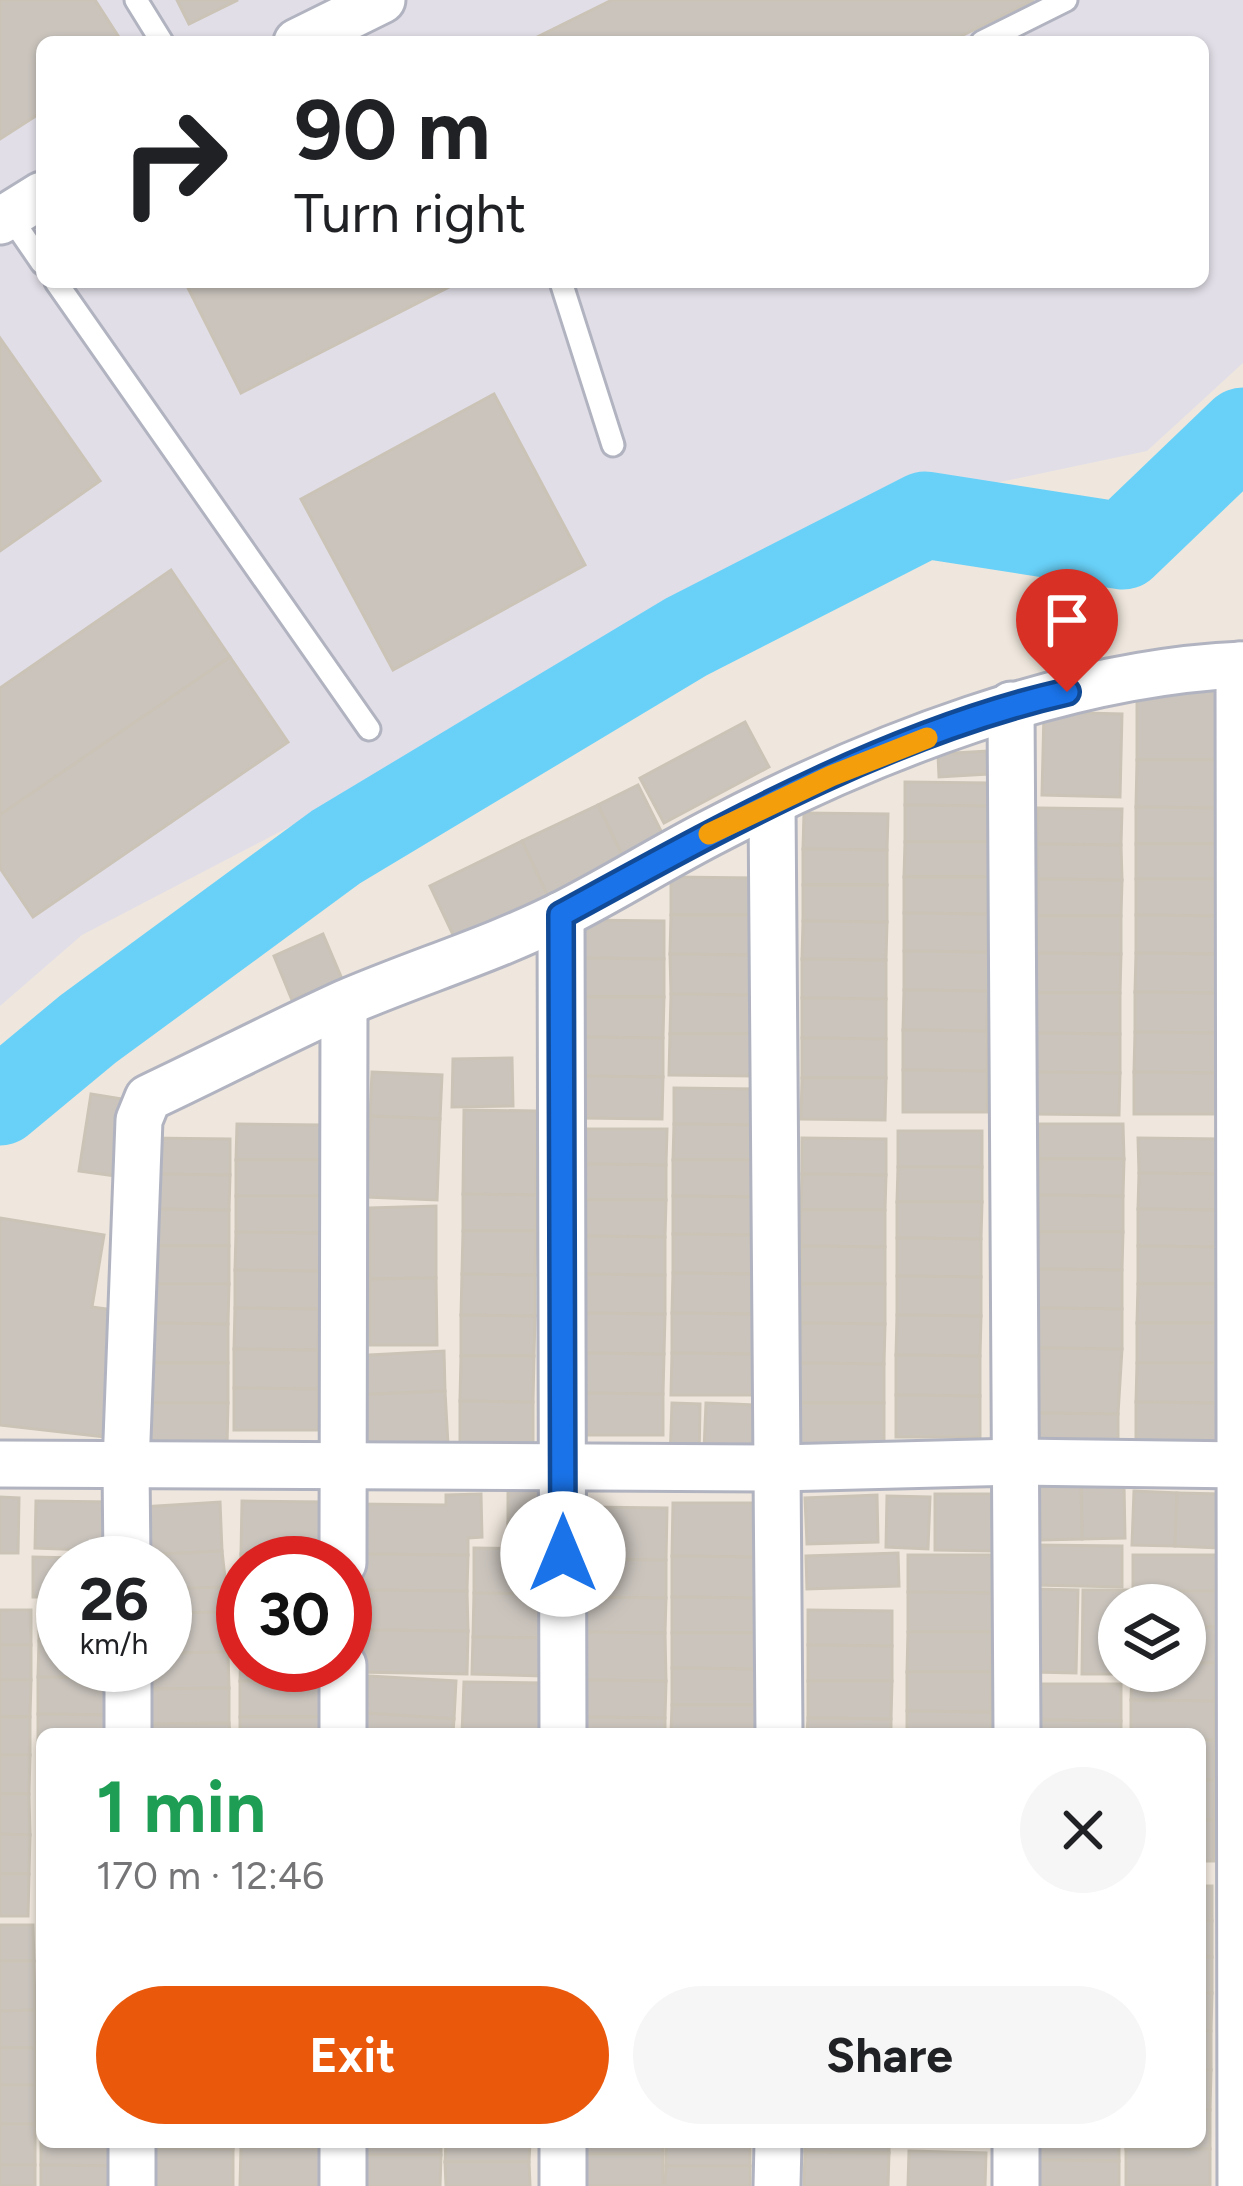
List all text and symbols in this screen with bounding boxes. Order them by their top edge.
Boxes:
text: 90 m [294,79,490,180]
icon: right [96,84,252,240]
text: Turn right [294,181,526,246]
pin [1016,569,1118,692]
icon: arrive [1034,587,1100,653]
position arrow [500,1491,626,1617]
speed limit sign: 30 [216,1536,372,1692]
text: 26 [79,1563,149,1635]
map controls [1098,1584,1206,1692]
button: layers [1098,1584,1206,1692]
text: km/h [80,1625,148,1662]
text: 1 min [96,1764,266,1850]
button: close [1020,1767,1146,1893]
text: 170 m · 12:46 [96,1852,324,1899]
button: Exit [96,1986,609,2124]
button: Share [633,1986,1146,2124]

